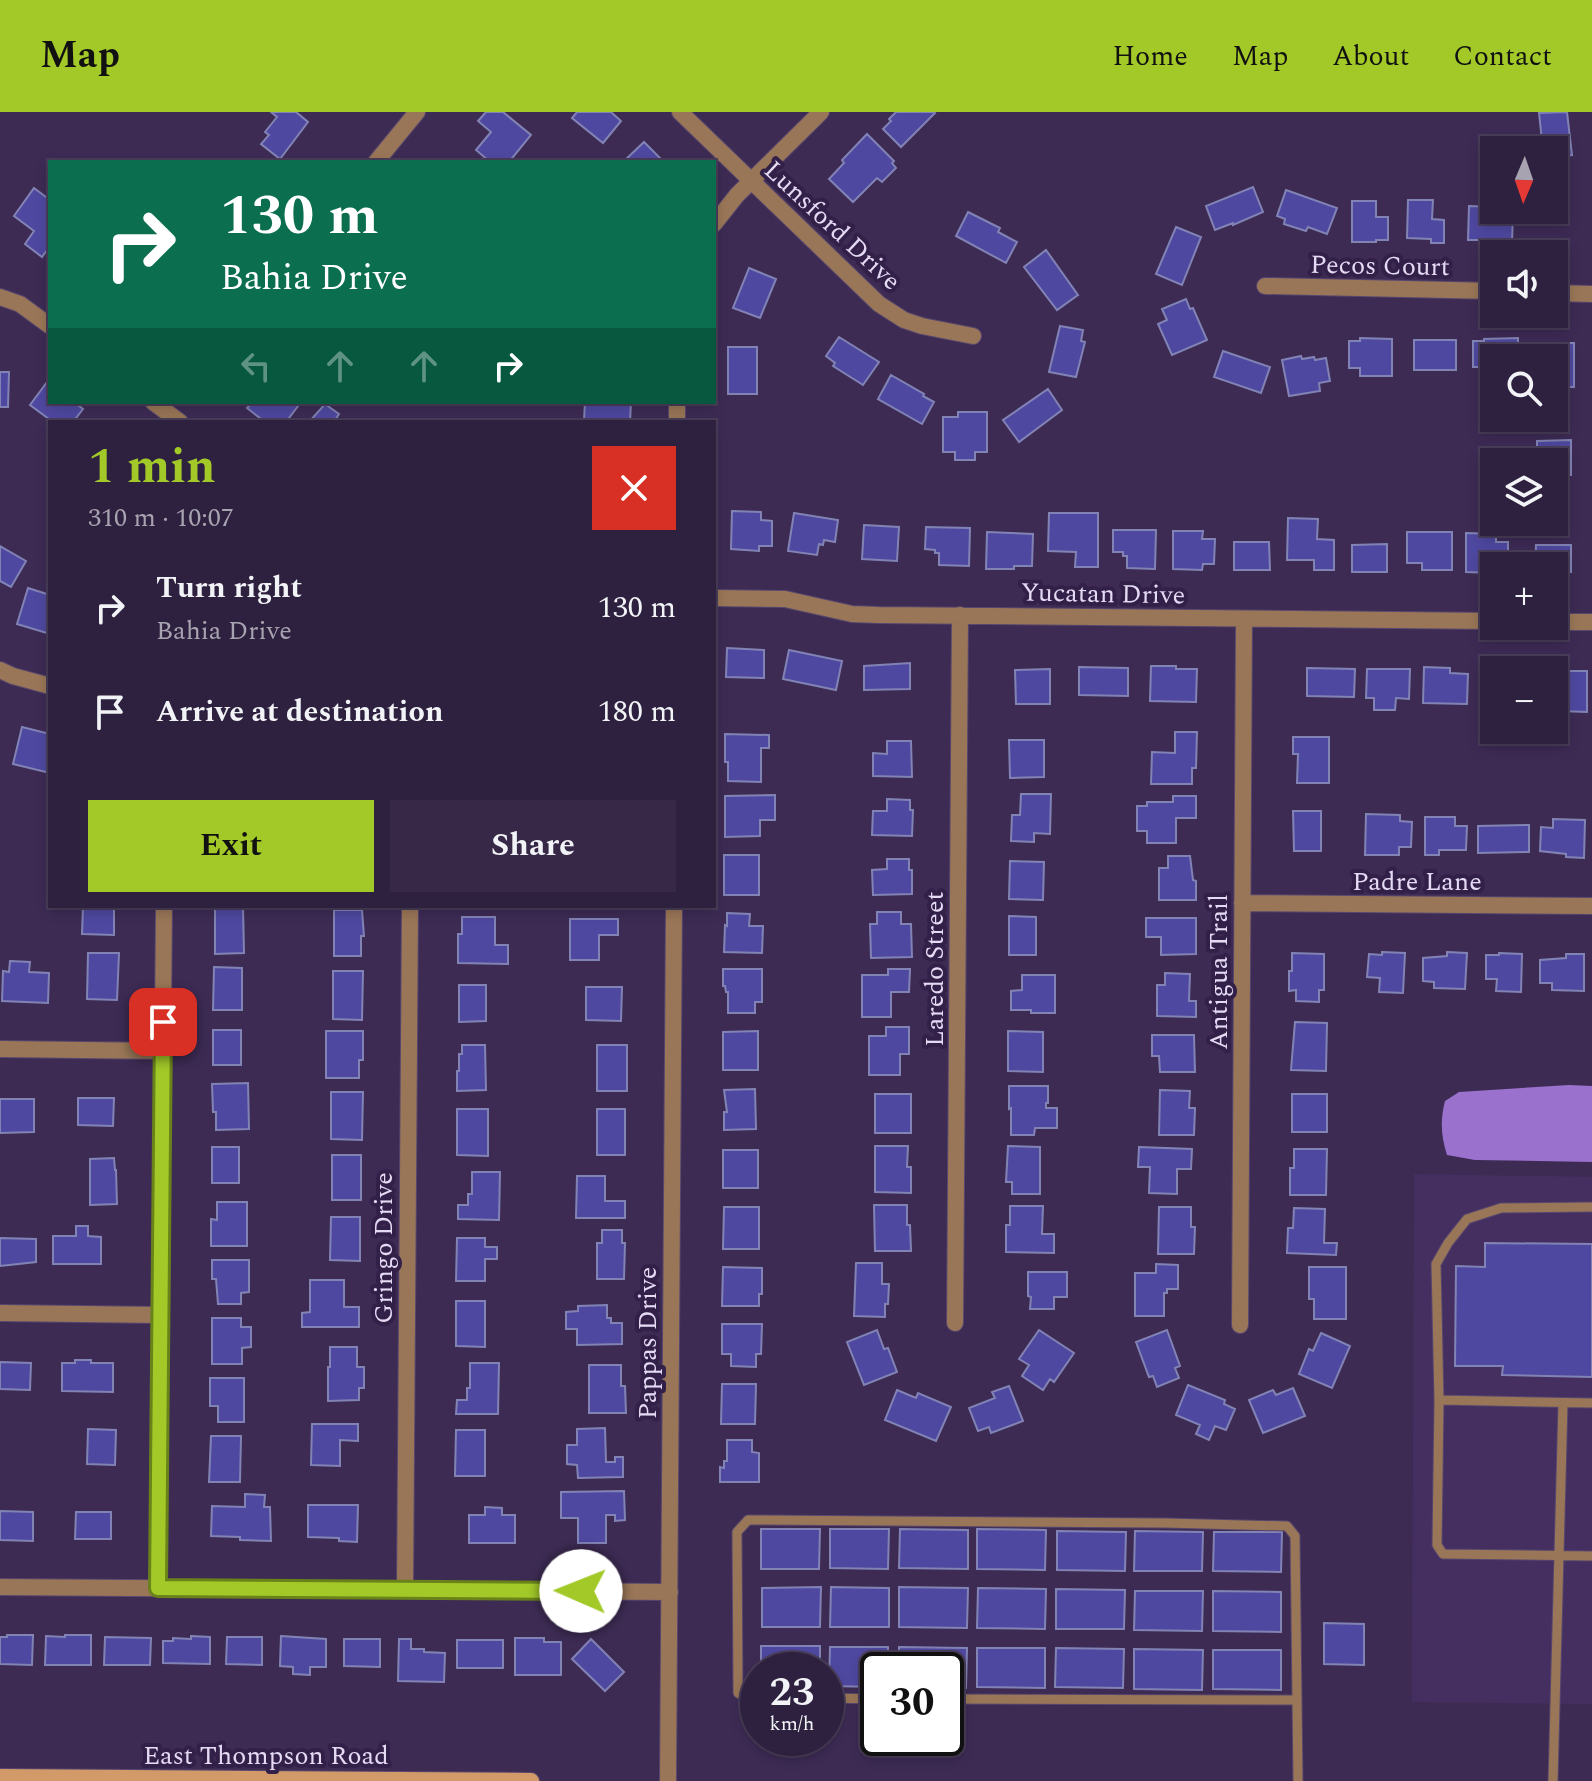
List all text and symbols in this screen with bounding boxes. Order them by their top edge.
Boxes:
text: Map [40,27,120,85]
text: Home [1112,35,1188,78]
text: Map [1232,35,1288,78]
text: About [1332,35,1409,78]
text: Contact [1453,35,1552,78]
north arrow [1480,136,1568,224]
map controls [1480,136,1568,744]
street label: Lunsford Drive [755,151,910,300]
text: 130 m [220,174,379,259]
icon: right [88,192,192,296]
button: sound [1480,240,1568,328]
street label: Pecos Court [1310,245,1450,287]
text: Bahia Drive [220,251,408,306]
icon: left [234,344,278,388]
icon: ahead [318,344,362,388]
icon: ahead [402,344,446,388]
icon: right [486,344,530,388]
button: search [1480,344,1568,432]
text: 1 min [88,431,216,504]
button: close [592,446,676,530]
button: layers [1480,448,1568,536]
text: 310 m · 10:07 [88,498,234,538]
button: + [1480,552,1568,640]
text: Turn right [156,565,302,611]
street label: Yucatan Drive [1020,573,1185,615]
text: 130 m [598,585,676,631]
icon: right [88,586,132,630]
text: Bahia Drive [156,611,292,651]
button: − [1480,656,1568,744]
text: Arrive at destination [156,689,443,735]
text: 180 m [598,689,676,735]
icon: arrive [88,690,132,734]
button: Exit [88,800,374,892]
button: Share [390,800,676,892]
street label: Padre Lane [1352,862,1482,902]
street label: Laredo Street [915,891,955,1047]
street label: Antigua Trail [1199,894,1239,1050]
pin [129,988,197,1056]
icon: arrive [141,1000,185,1044]
street label: Gringo Drive [364,1172,404,1324]
street label: Pappas Drive [628,1267,668,1419]
position arrow [539,1549,623,1633]
speed limit sign: 30 [860,1652,964,1756]
text: 23 [770,1663,814,1724]
text: km/h [770,1709,815,1739]
street label: East Thompson Road [143,1736,389,1776]

